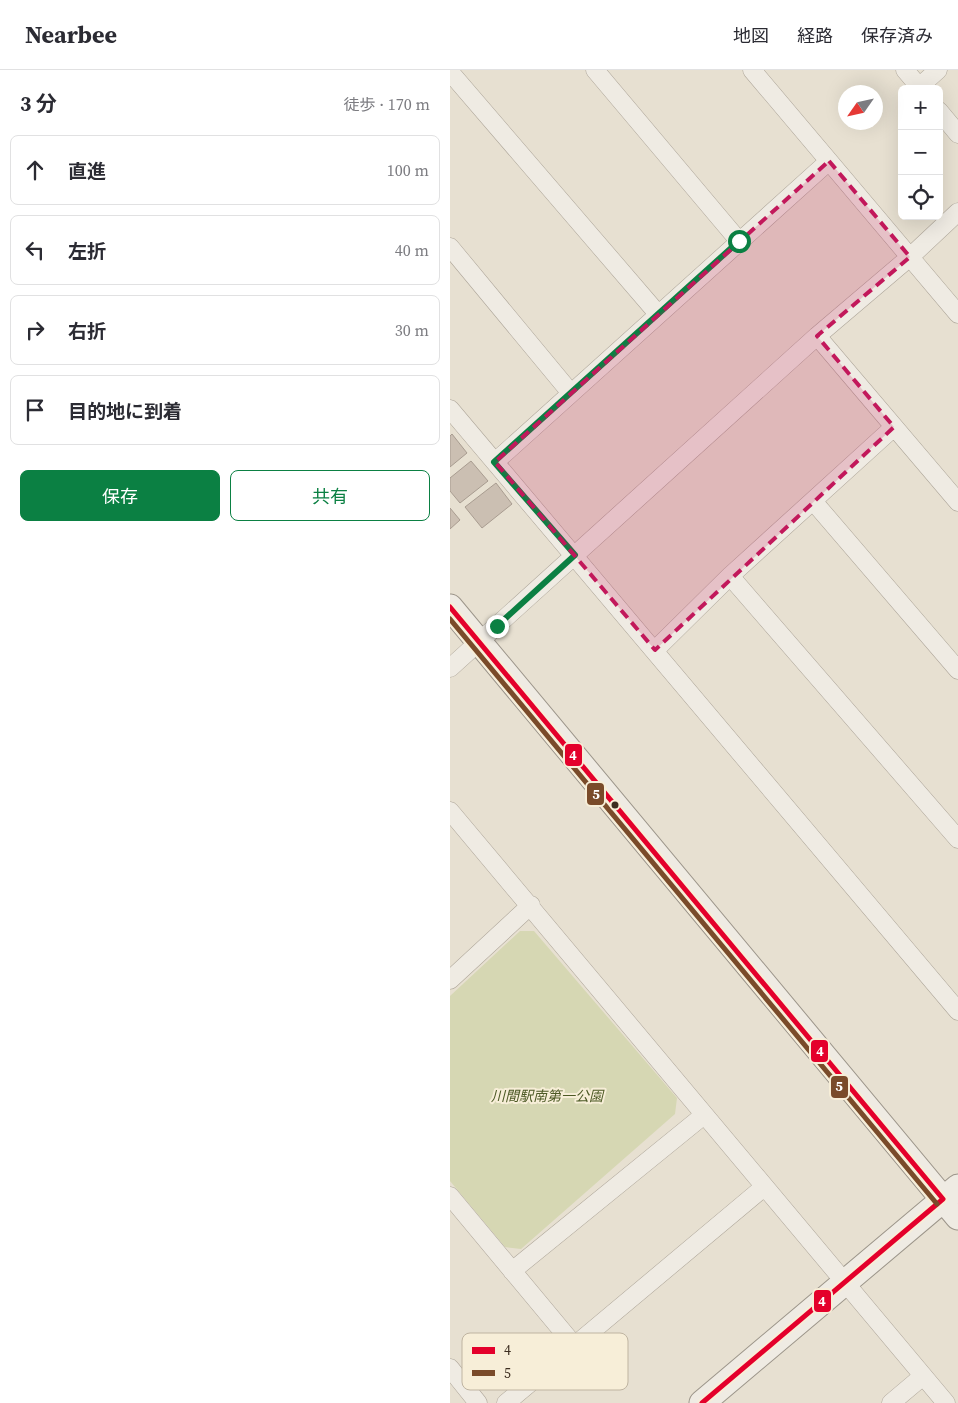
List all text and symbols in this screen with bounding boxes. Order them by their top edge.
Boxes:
text: Nearbee [25,18,117,51]
text: 地図 [733,23,769,48]
text: 経路 [797,23,833,48]
text: 保存済み [861,23,933,48]
north arrow [838,85,883,130]
map controls [898,85,943,220]
button: + [898,85,943,130]
text: 3 分 [20,89,57,118]
text: 徒歩 · 170 m [344,93,430,115]
button: − [898,130,943,175]
icon: ahead [21,156,49,184]
text: 直進 [68,158,106,184]
text: 100 m [387,159,429,181]
button: locate [898,175,943,220]
route start [728,230,751,253]
icon: left [21,236,49,264]
text: 左折 [68,238,106,264]
text: 40 m [395,239,429,261]
icon: right [21,316,49,344]
text: 右折 [68,318,106,344]
text: 30 m [395,319,429,341]
icon: arrive [21,396,49,424]
text: 目的地に到着 [68,398,182,424]
button: 保存 [20,470,220,521]
button: 共有 [230,470,430,521]
route end [486,615,509,638]
line badge: 4 [564,743,583,767]
text: 4 [569,745,577,765]
line badge: 5 [586,782,605,806]
text: 5 [592,784,600,804]
unlabelled marker [610,800,620,810]
line badge: 4 [810,1039,829,1063]
text: 4 [816,1041,824,1061]
line badge: 5 [830,1075,849,1099]
text: 5 [835,1076,843,1096]
park label: 川間駅南第一公園 [491,1086,605,1106]
line badge: 4 [813,1289,832,1313]
text: 4 [818,1291,826,1311]
legend [462,1333,628,1390]
text: 4 [504,1340,511,1360]
text: 5 [504,1363,511,1383]

